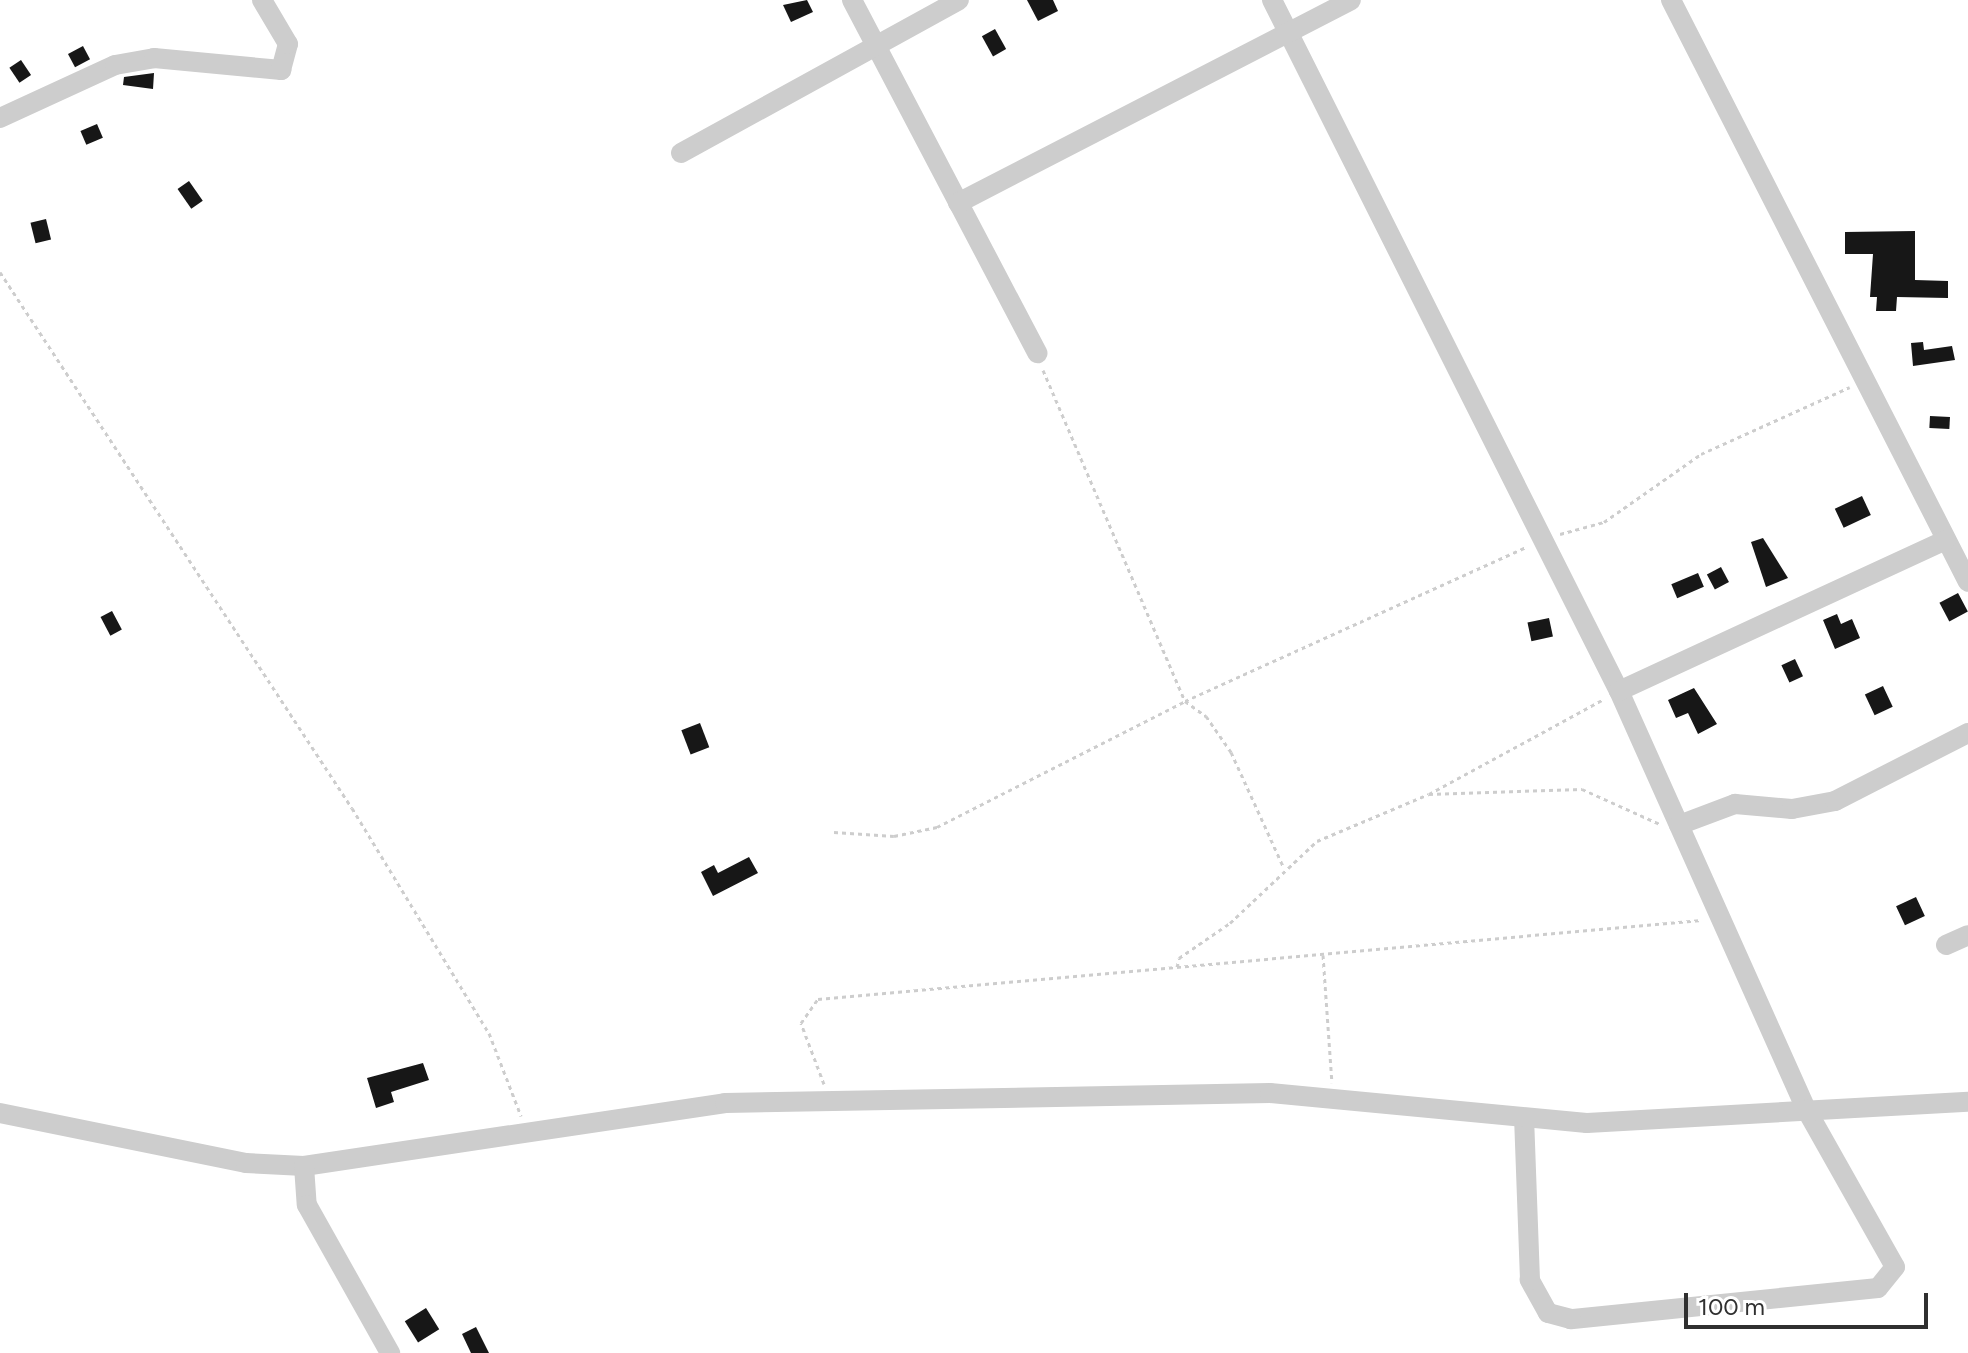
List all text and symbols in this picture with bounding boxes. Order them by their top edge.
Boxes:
scale bar [1688,1277,1932,1327]
text: 100 m [1698,1292,1765,1321]

